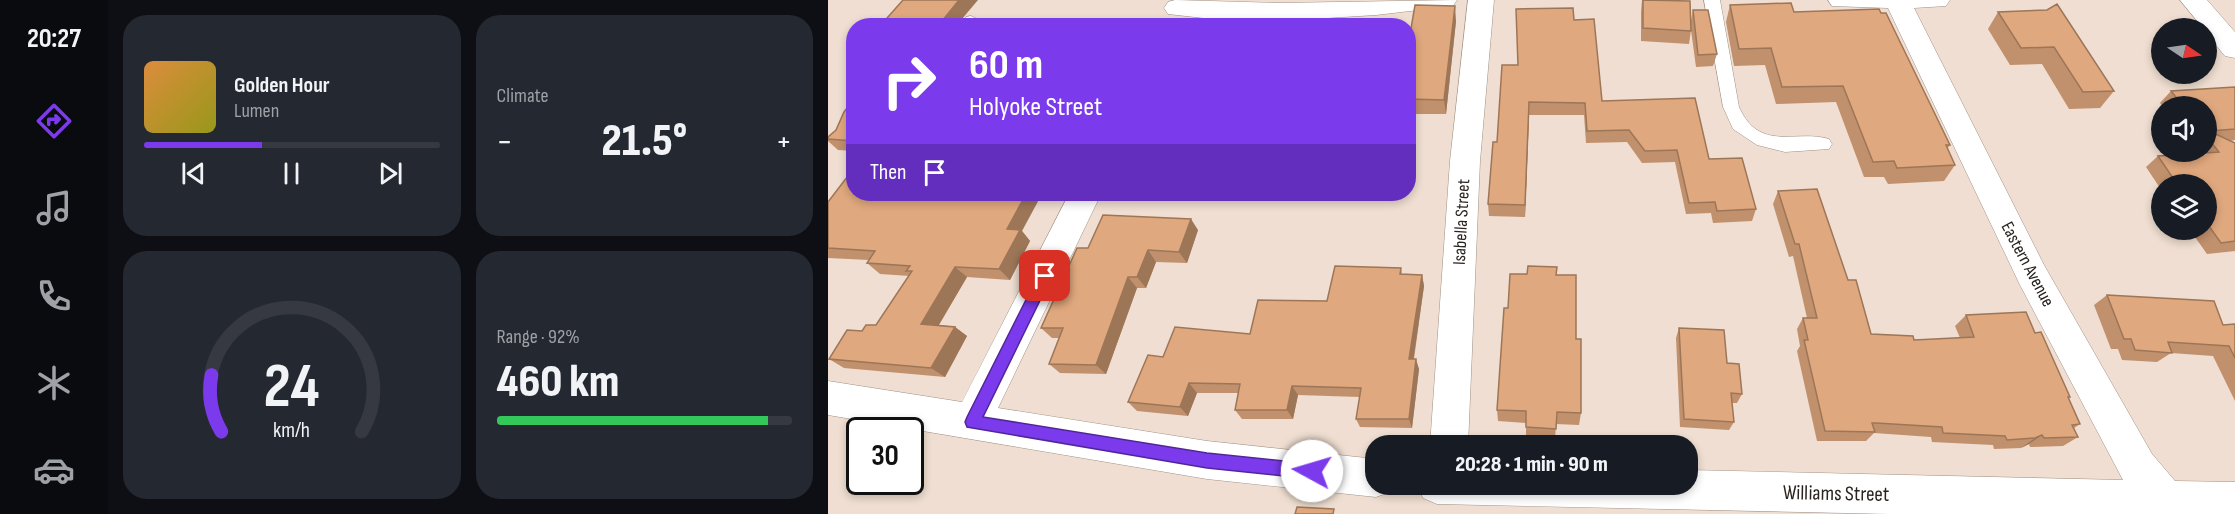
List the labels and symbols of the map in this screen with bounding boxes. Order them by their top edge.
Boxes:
north arrow [2151,18,2217,84]
street label: Isabella Street [1449,178,1474,266]
street label: Eastern Avenue [1996,218,2059,310]
pin [1019,250,1070,301]
speed limit sign: 30 [846,417,924,495]
position arrow [1280,439,1344,503]
street label: Williams Street [1783,480,1889,507]

